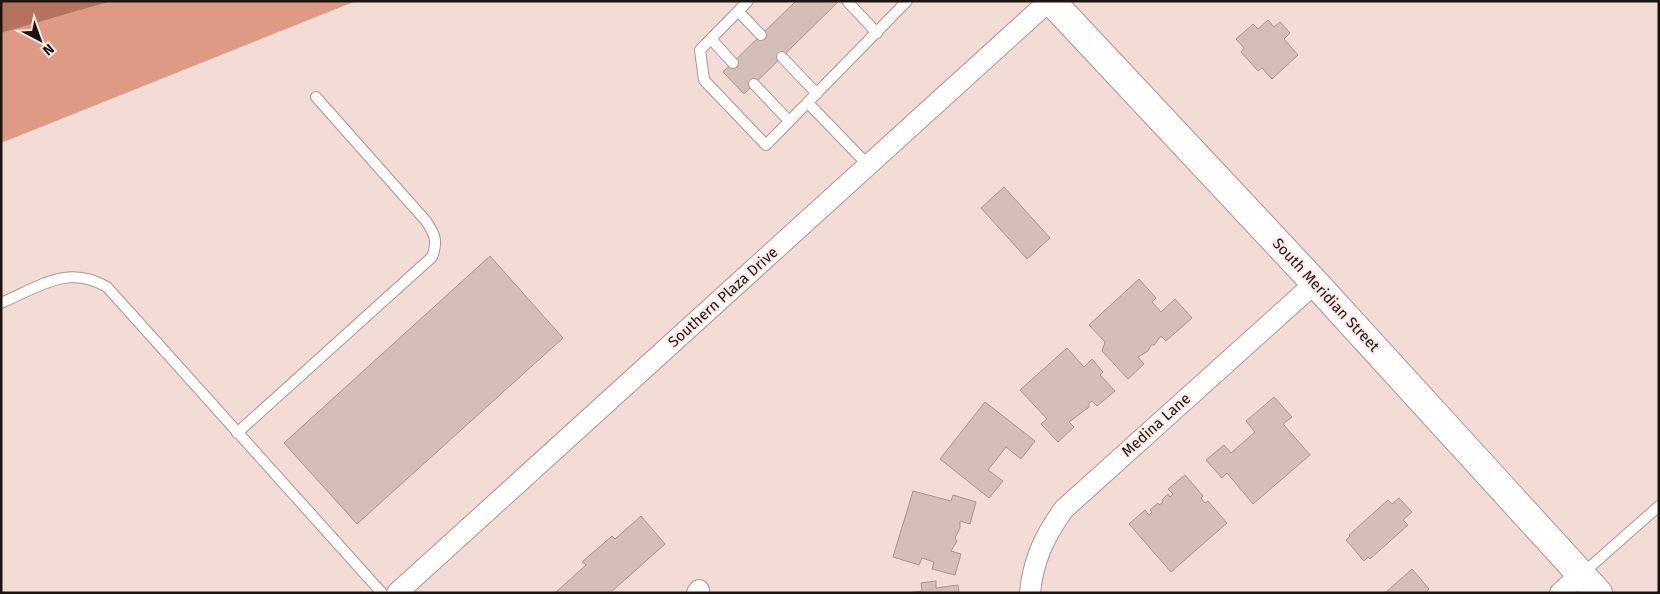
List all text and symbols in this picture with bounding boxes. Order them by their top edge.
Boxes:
north arrow [15,15,65,65]
text: N [39,40,57,59]
street label: South Meridian Street [1269,235,1384,356]
street label: Southern Plaza Drive [664,243,782,351]
street label: Medina Lane [1118,389,1194,461]

